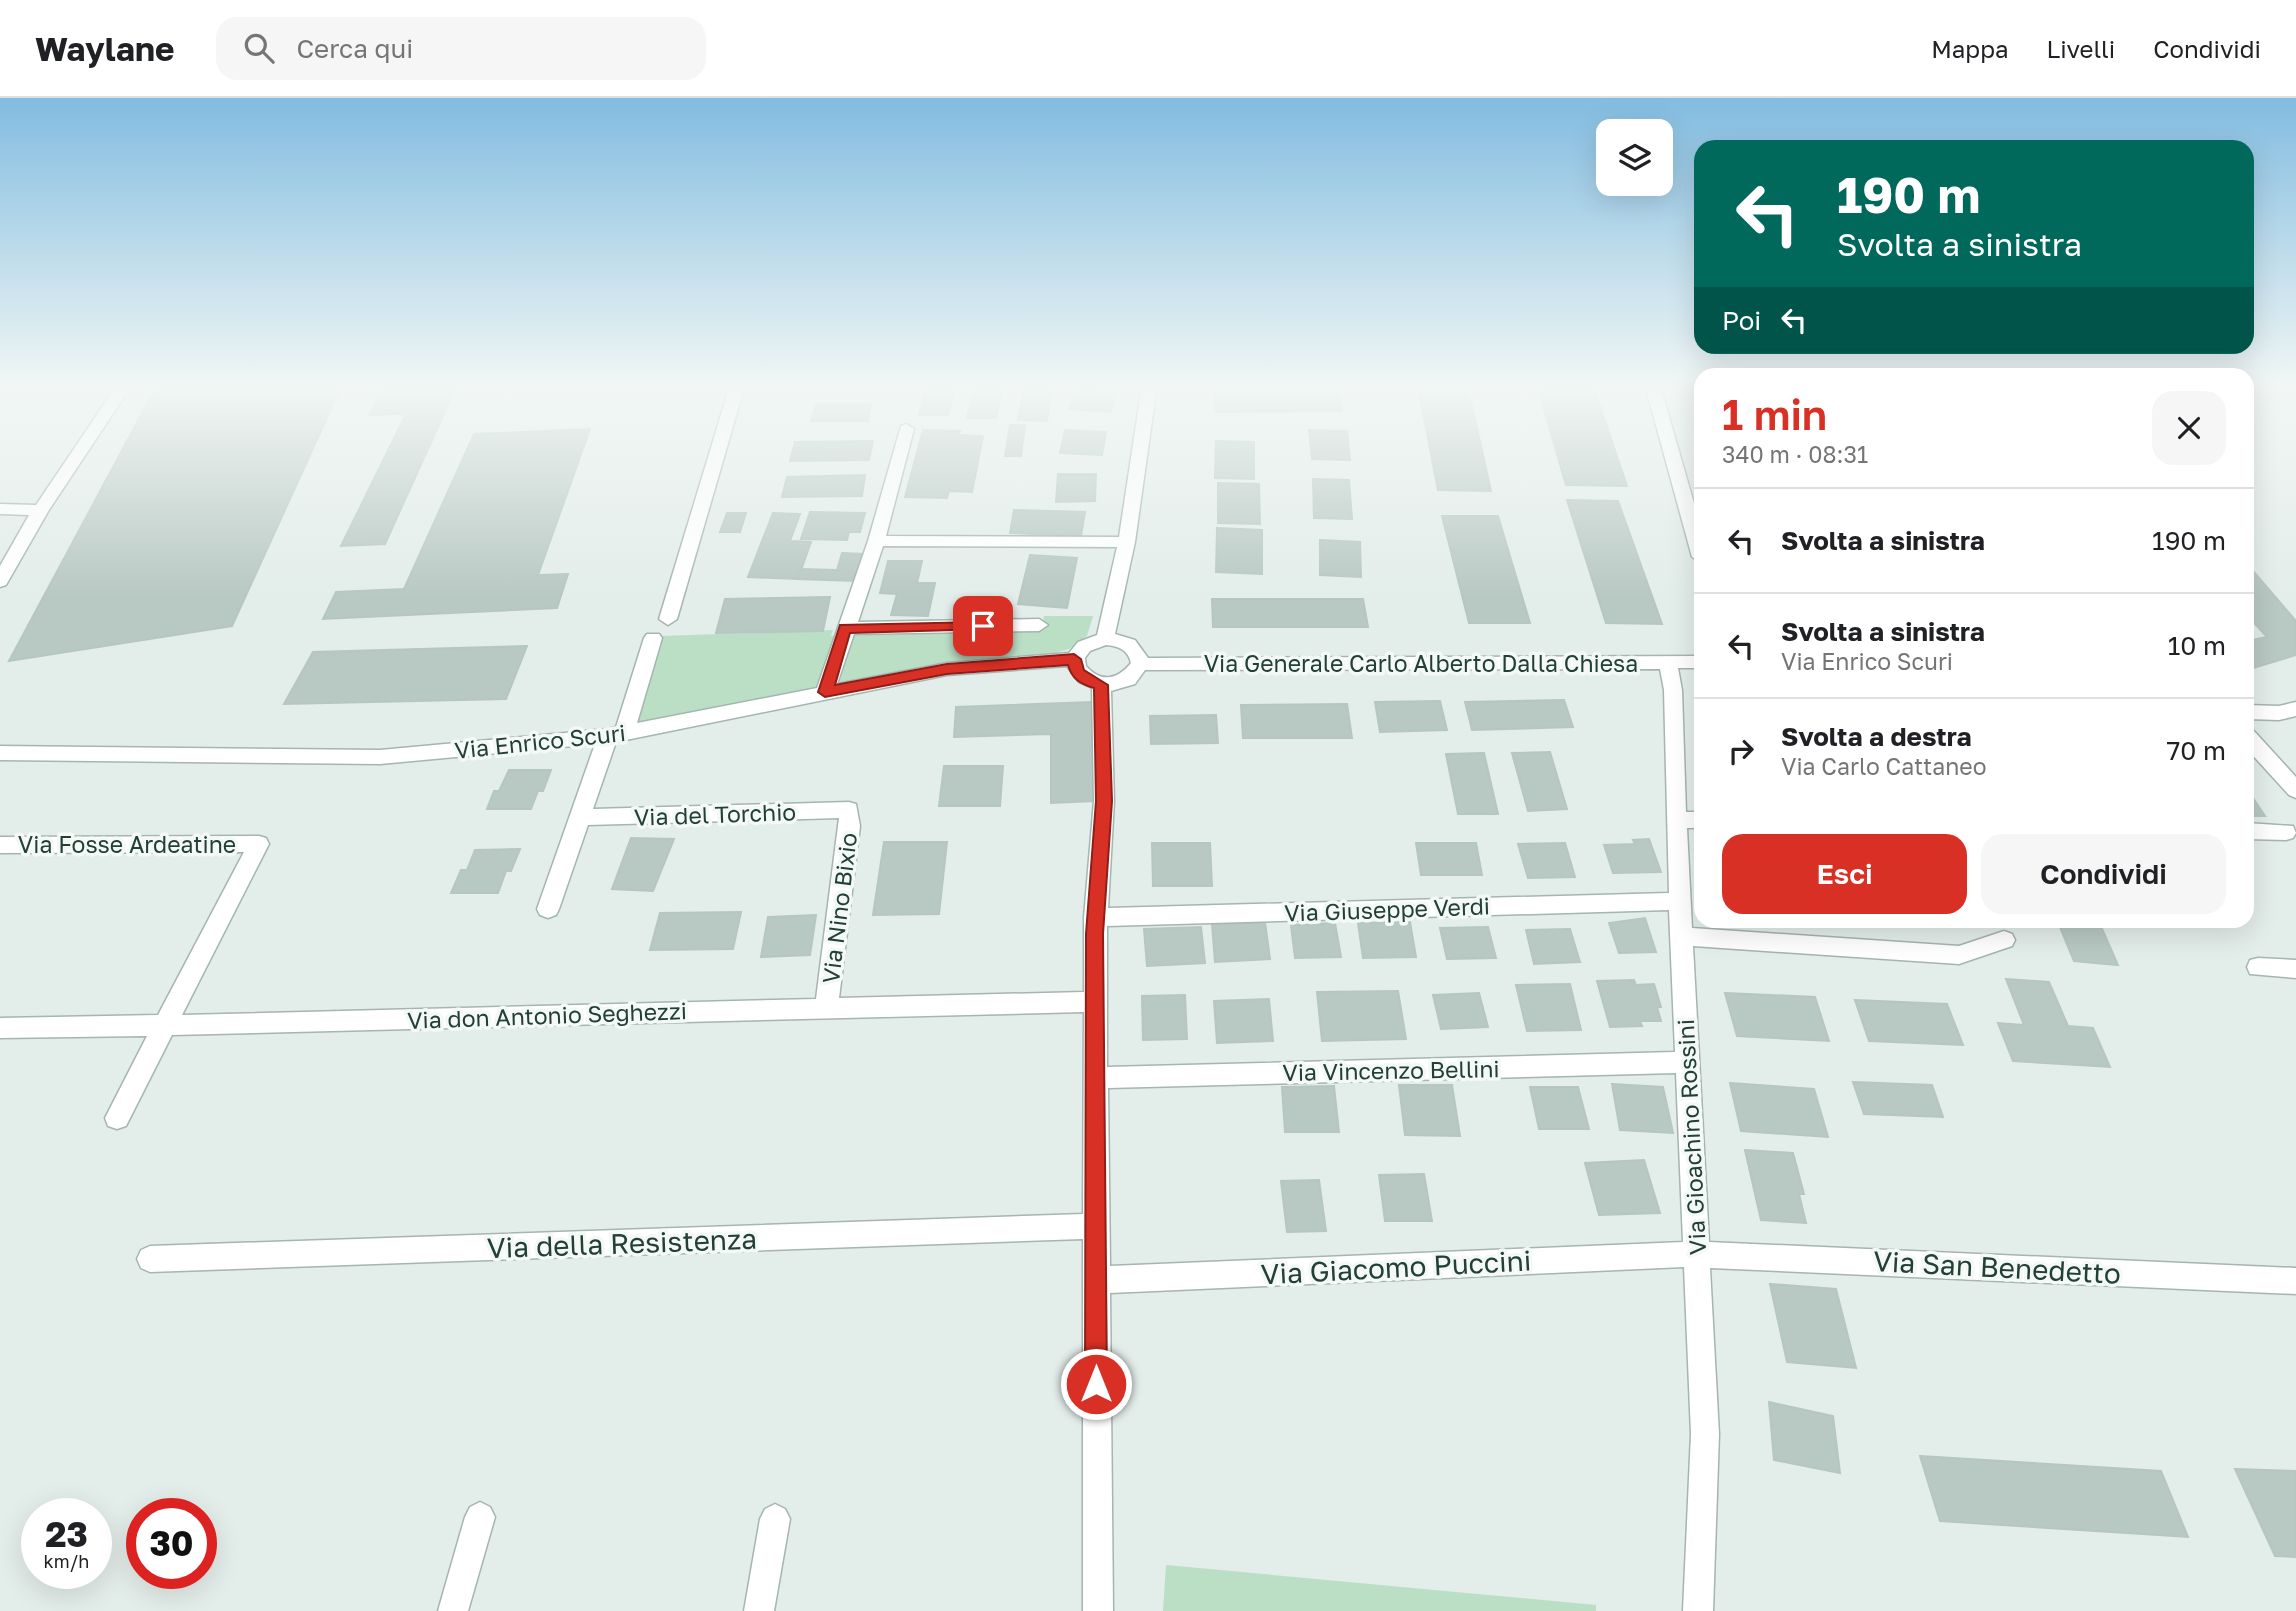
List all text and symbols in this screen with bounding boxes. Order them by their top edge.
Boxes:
search box [216,17,706,80]
text: Waylane [35,29,174,68]
icon: search [240,29,278,67]
text: Cerca qui [296,33,413,64]
text: Mappa [1931,34,2008,63]
text: Livelli [2046,34,2115,63]
text: Condividi [2153,34,2261,63]
map controls [1596,119,1673,196]
button: layers [1596,119,1673,196]
text: 190 m [1837,165,1980,224]
icon: left [1722,168,1813,259]
text: Svolta a sinistra [1837,225,2082,263]
icon: left [1775,301,1813,339]
text: Poi [1722,305,1761,336]
text: 1 min [1722,389,1827,439]
button: close [2152,391,2226,465]
text: 340 m · 08:31 [1722,440,1868,468]
icon: left [1722,522,1760,560]
text: Svolta a sinistra [1781,525,1985,556]
text: 190 m [2152,525,2226,556]
pin [953,596,1013,656]
icon: arrive [964,607,1002,645]
text: Svolta a sinistra [1781,616,1985,647]
icon: left [1722,627,1760,665]
text: 10 m [2168,630,2226,661]
text: Via Enrico Scuri [1781,647,1953,675]
street label: Via Generale Carlo Alberto Dalla Chiesa [1204,649,1638,677]
street label: Via Enrico Scuri [453,718,627,764]
text: Svolta a destra [1781,721,1972,752]
icon: right [1722,732,1760,770]
text: 70 m [2167,735,2226,766]
text: Via Carlo Cattaneo [1781,752,1986,780]
street label: Via del Torchio [633,797,797,831]
street label: Via Fosse Ardeatine [18,830,236,858]
street label: Via Nino Bixio [816,831,862,985]
button: Esci [1722,834,1967,914]
button: Condividi [1981,834,2226,914]
street label: Via Giuseppe Verdi [1284,891,1490,927]
street label: Via don Antonio Seghezzi [407,996,687,1034]
street label: Via Gioachino Rossini [1671,1018,1711,1256]
street label: Via Vincenzo Bellini [1282,1054,1500,1086]
street label: Via della Resistenza [486,1222,758,1264]
street label: Via Giacomo Puccini [1260,1243,1532,1291]
street label: Via San Benedetto [1872,1244,2122,1290]
position arrow [1059,1347,1133,1421]
speed limit sign: 30 [126,1498,217,1589]
text: 23 [45,1513,88,1555]
text: km/h [44,1550,89,1572]

